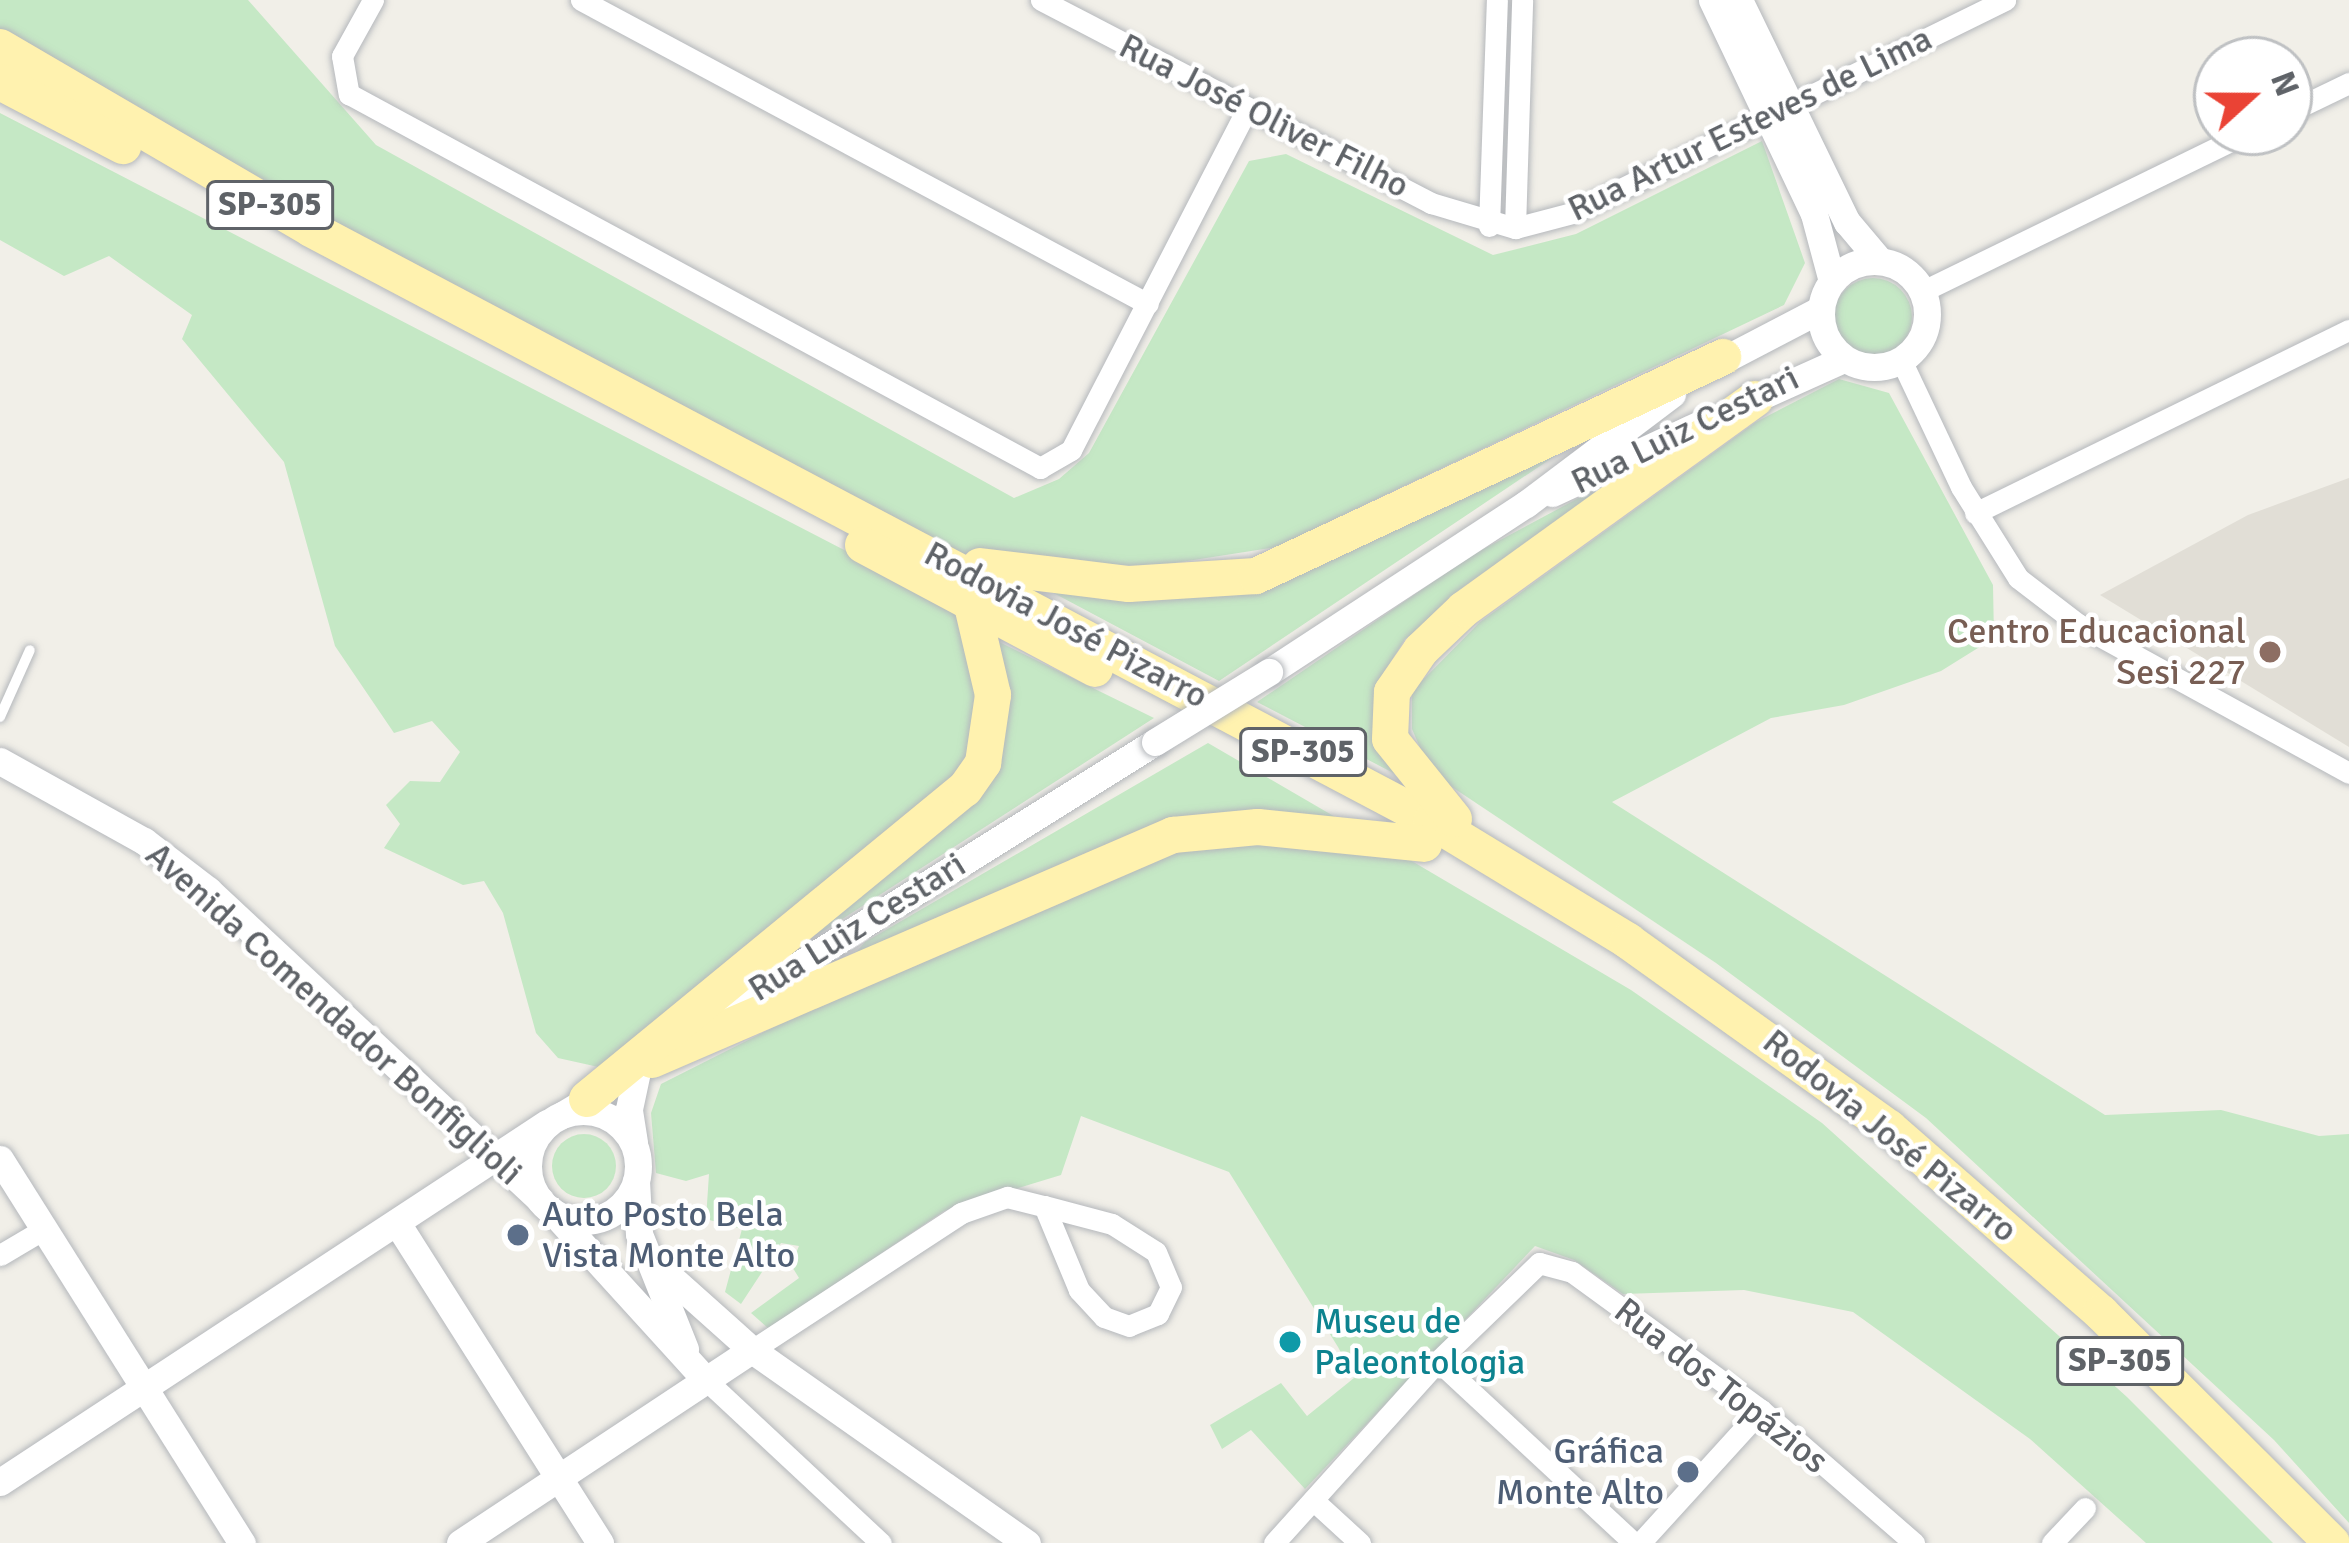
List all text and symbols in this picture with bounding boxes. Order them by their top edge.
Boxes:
street label: Rua Artur Esteves de Lima [1561,17,1939,231]
street label: Rua José Oliver Filho [1112,24,1416,208]
north arrow [2193,36,2313,156]
text: N [2261,66,2308,102]
road number: SP-305 [204,178,336,232]
street label: Rua Luiz Cestari [1564,356,1806,504]
street label: Rodovia José Pizarro [917,532,1215,718]
place label: Centro Educacional Sesi 227 [1947,609,2246,694]
marker: Centro Educacional Sesi 227 [2257,639,2283,665]
road number: SP-305 [1237,725,1369,779]
street label: Avenida Comendador Bonfiglioli [137,833,531,1195]
street label: Rua Luiz Cestari [741,843,973,1011]
street label: Rodovia José Pizarro [1754,1020,2026,1252]
place label: Auto Posto Bela Vista Monte Alto [542,1192,795,1277]
marker: Auto Posto Bela Vista Monte Alto [505,1222,531,1248]
street label: Rua dos Topázios [1606,1289,1836,1483]
place label: Museu de Paleontologia [1314,1299,1525,1384]
marker: Museu de Paleontologia [1277,1329,1303,1355]
road number: SP-305 [2054,1334,2186,1388]
place label: Gráfica Monte Alto [1496,1429,1664,1514]
marker: Gráfica Monte Alto [1675,1459,1701,1485]

